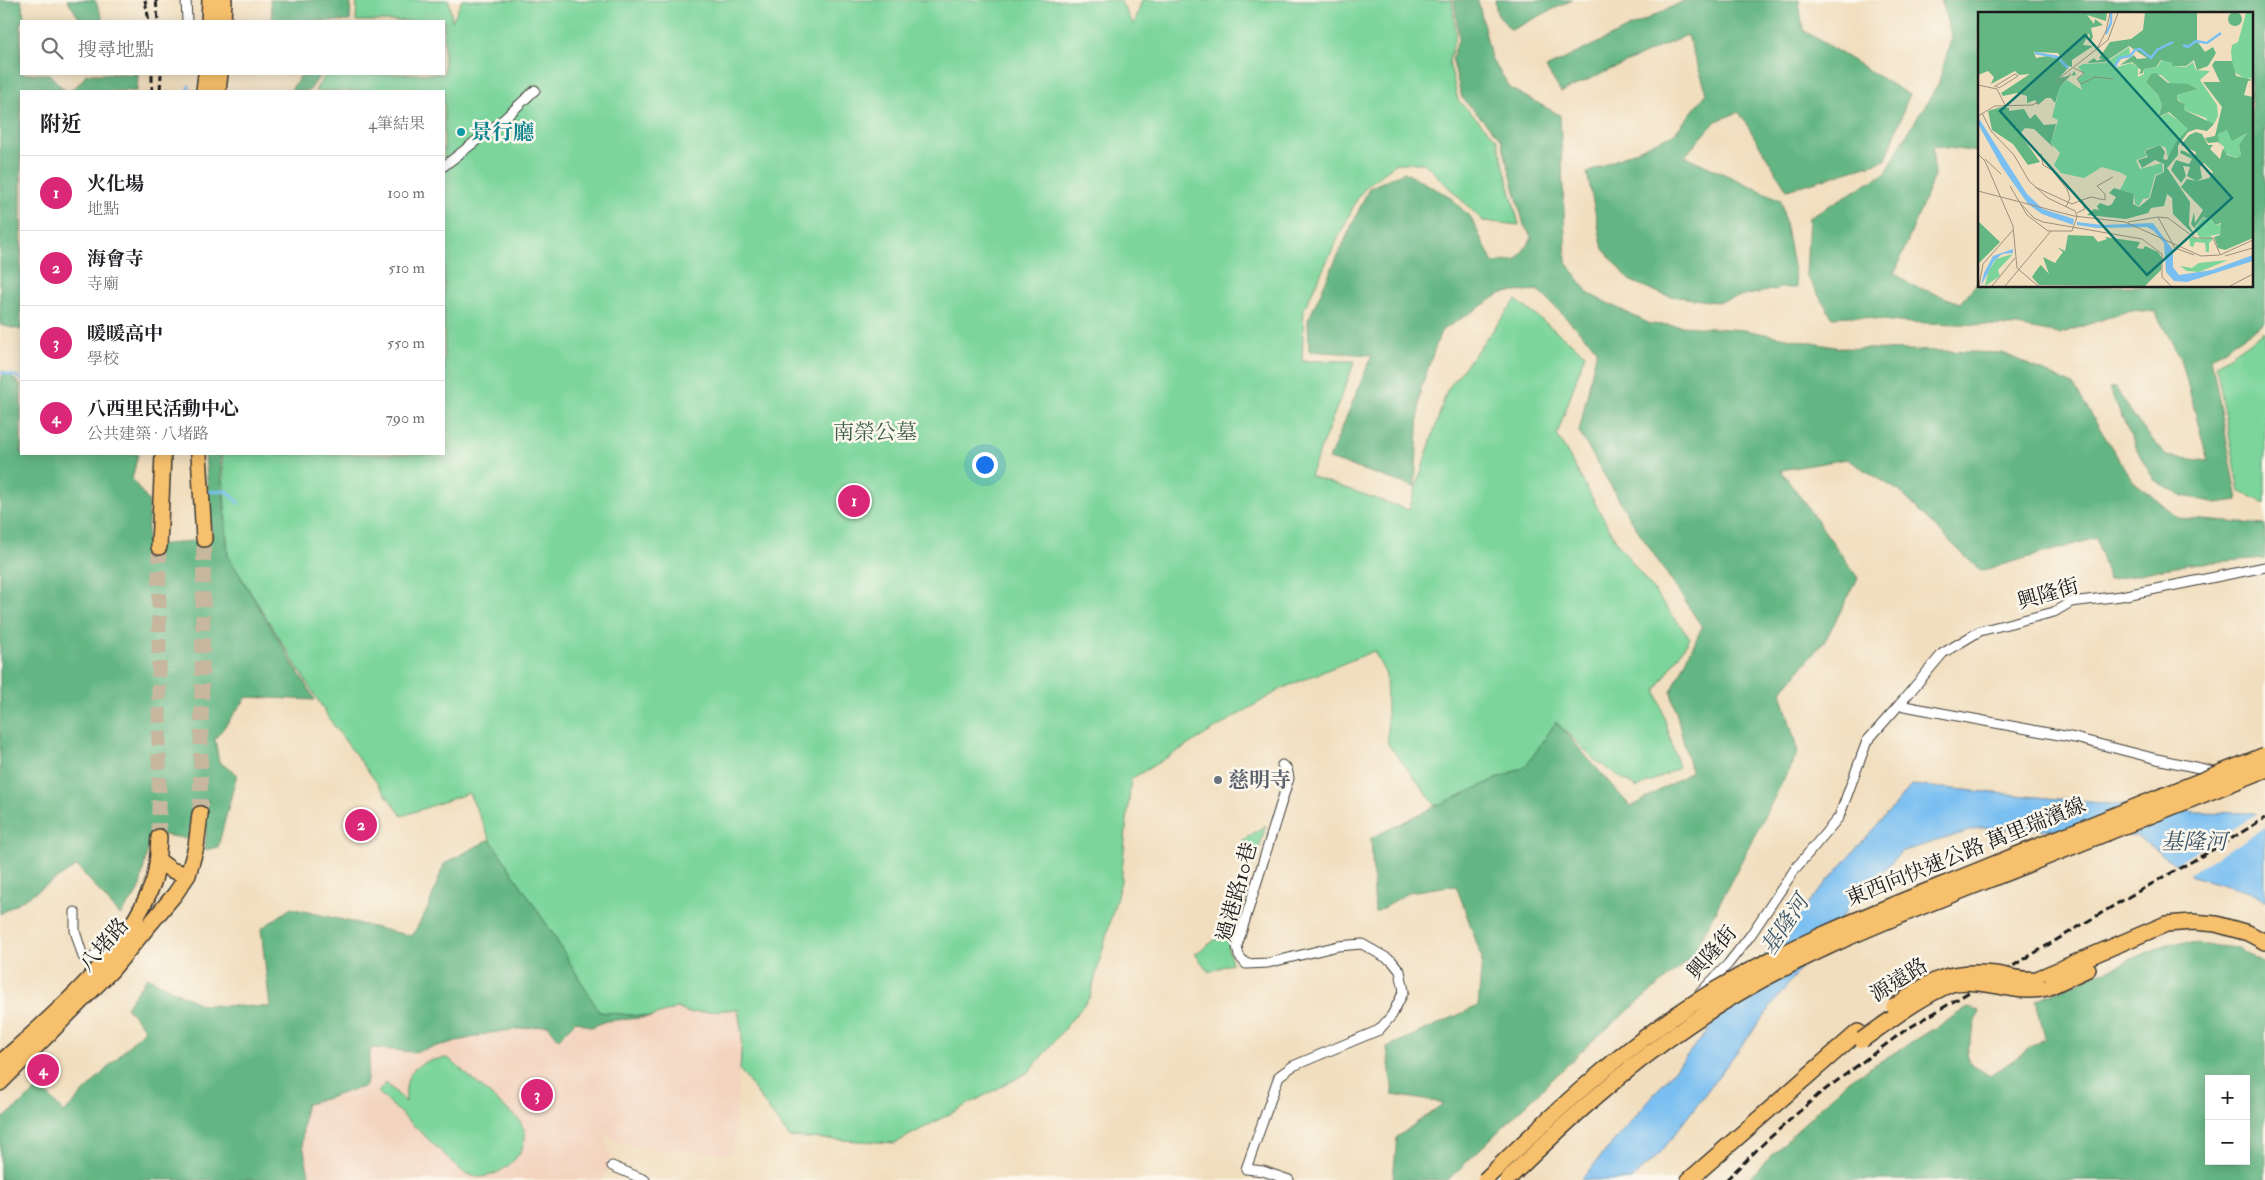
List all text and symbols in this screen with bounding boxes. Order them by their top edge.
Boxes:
inset map [1978,12,2252,288]
search box [20,20,445,75]
icon: search [38,34,66,62]
text: 搜尋地點 [78,38,154,62]
text: 附近 [40,111,82,138]
text: 4筆結果 [368,114,425,134]
place label: 景行廳 [471,119,534,146]
marker: 景行廳 [455,126,467,138]
text: 火化場 [87,172,144,196]
text: 1 [53,183,59,203]
text: 100 m [387,183,425,203]
text: 地點 [87,199,119,219]
text: 海會寺 [87,247,144,271]
text: 2 [52,258,60,278]
text: 510 m [388,258,425,278]
text: 寺廟 [87,274,119,294]
text: 暖暖高中 [87,322,163,346]
text: 3 [53,333,59,353]
text: 550 m [387,333,425,353]
text: 學校 [87,349,119,369]
text: 八西里民活動中心 [87,397,239,421]
text: 4 [52,408,60,428]
text: 790 m [385,408,425,428]
park label: 南榮公墓 [833,419,917,446]
text: 公共建築 · 八堵路 [87,424,209,444]
your location [972,452,998,478]
pin: 1 [838,482,870,520]
street label: 興隆街 [2014,572,2082,616]
place label: 慈明寺 [1228,767,1291,794]
marker: 慈明寺 [1212,774,1224,786]
street label: 東西向快速公路 萬里瑞濱線 [1842,791,2090,913]
pin: 2 [345,806,377,844]
water label: 基隆河 [2161,828,2231,856]
street label: 過港路10巷 [1211,839,1263,945]
water label: 基隆河 [1755,887,1817,960]
street label: 八堵路 [73,912,135,978]
street label: 興隆街 [1681,920,1743,986]
street label: 源遠路 [1865,952,1933,1008]
pin: 4 [27,1051,59,1089]
map controls [2205,1075,2250,1165]
button: + [2205,1075,2250,1120]
pin: 3 [521,1076,553,1114]
button: − [2205,1120,2250,1165]

